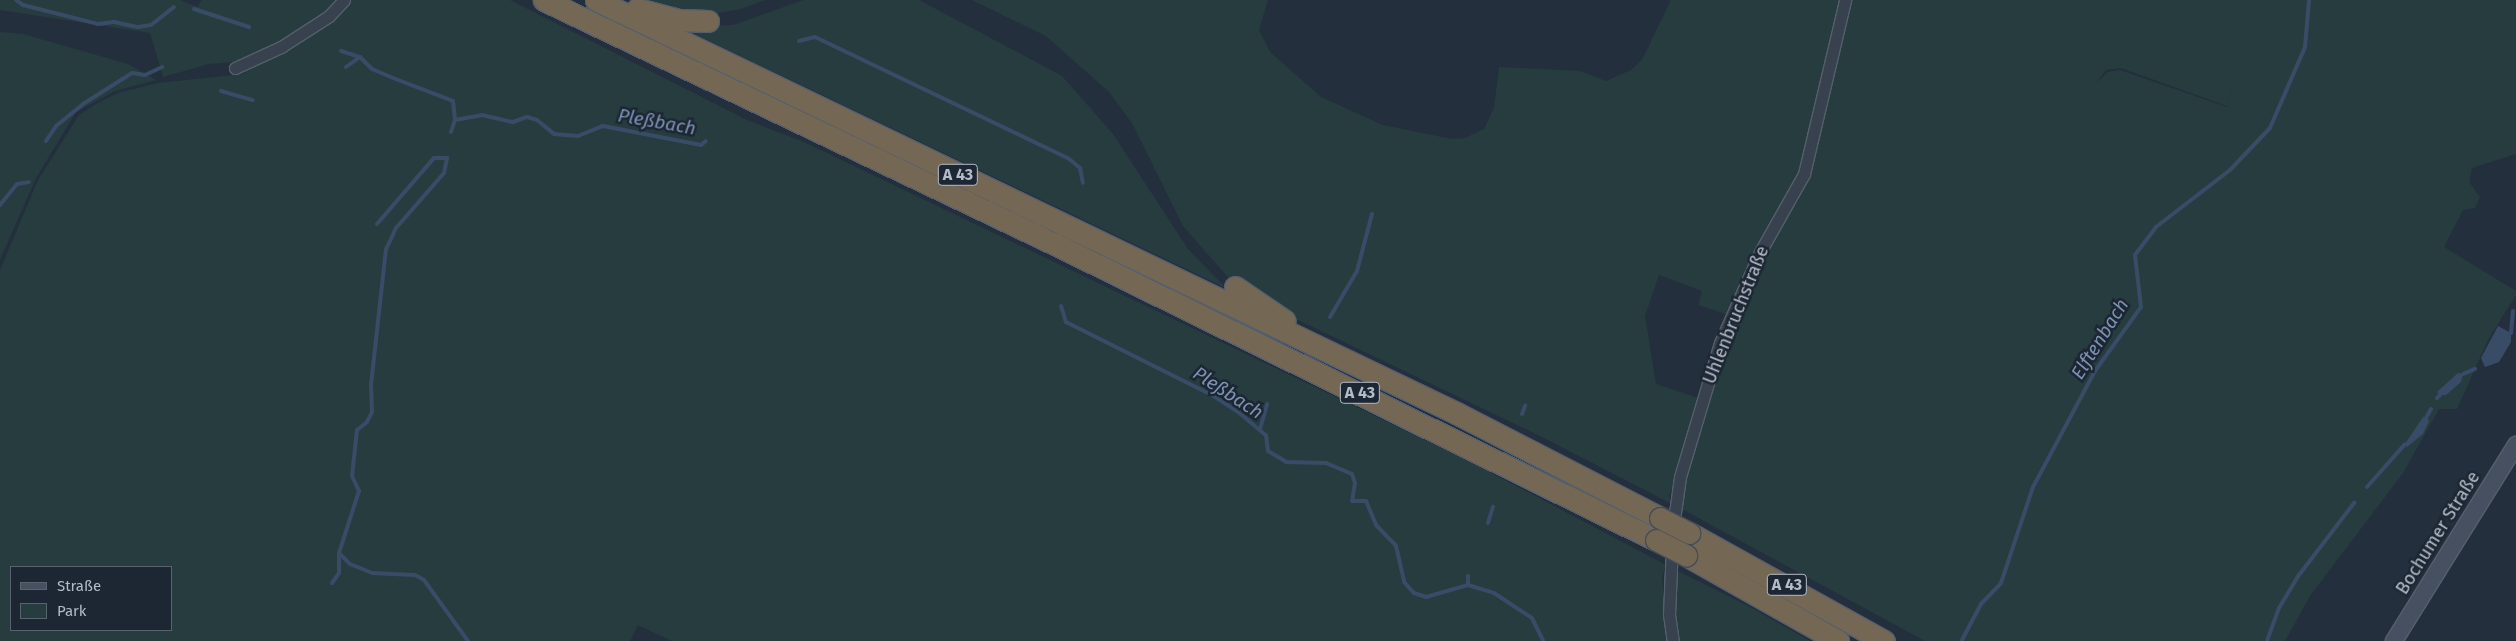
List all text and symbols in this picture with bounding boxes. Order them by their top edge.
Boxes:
water label: Pleßbach [616,104,698,140]
road number: A 43 [937,162,979,188]
street label: Uhlenbruchstraße [1698,243,1774,387]
water label: Elftenbach [2066,295,2134,383]
water label: Pleßbach [1189,362,1267,424]
road number: A 43 [1339,379,1381,406]
street label: Bochumer Straße [2391,468,2485,598]
legend [10,566,172,631]
road number: A 43 [1766,572,1808,598]
text: Straße [57,577,101,595]
text: Park [57,602,87,620]

